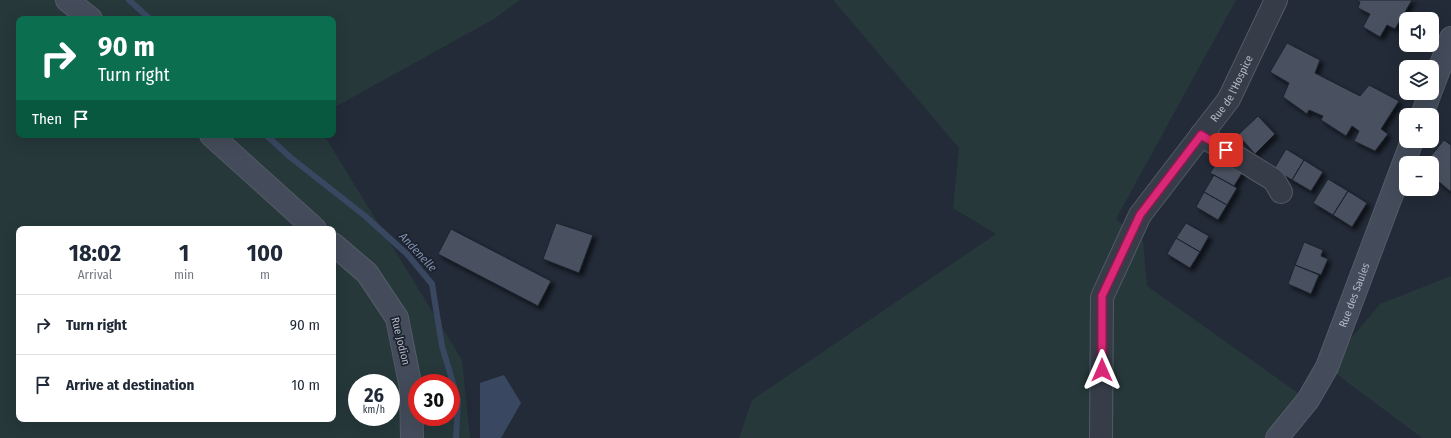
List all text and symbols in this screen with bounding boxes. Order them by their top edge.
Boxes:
map controls [1399,12,1439,196]
button: sound [1399,12,1439,52]
text: 90 m [98,30,155,63]
icon: right [32,32,84,84]
street label: Rue de l'Hospice [1208,53,1256,125]
button: layers [1399,60,1439,100]
text: Turn right [98,64,170,86]
icon: arrive [70,108,92,130]
button: + [1399,108,1439,148]
text: Then [32,110,62,128]
pin [1209,133,1243,167]
icon: arrive [1215,139,1237,161]
button: − [1399,156,1439,196]
water label: Andenelle [396,229,440,275]
text: 18:02 [69,239,121,267]
text: 1 [179,239,189,267]
text: 100 [247,239,283,267]
street label: Rue des Saules [1336,261,1373,329]
text: Arrival [78,267,112,282]
text: min [174,267,194,282]
text: m [260,267,270,282]
icon: right [32,314,54,336]
text: Turn right [66,316,127,334]
text: 90 m [290,316,320,334]
street label: Rue Jodion [388,316,413,366]
position arrow [1081,349,1123,391]
icon: arrive [32,374,54,396]
speed limit sign: 30 [408,374,460,426]
text: Arrive at destination [66,376,194,394]
text: 10 m [291,376,320,394]
text: 26 [364,383,384,407]
text: km/h [363,404,385,416]

